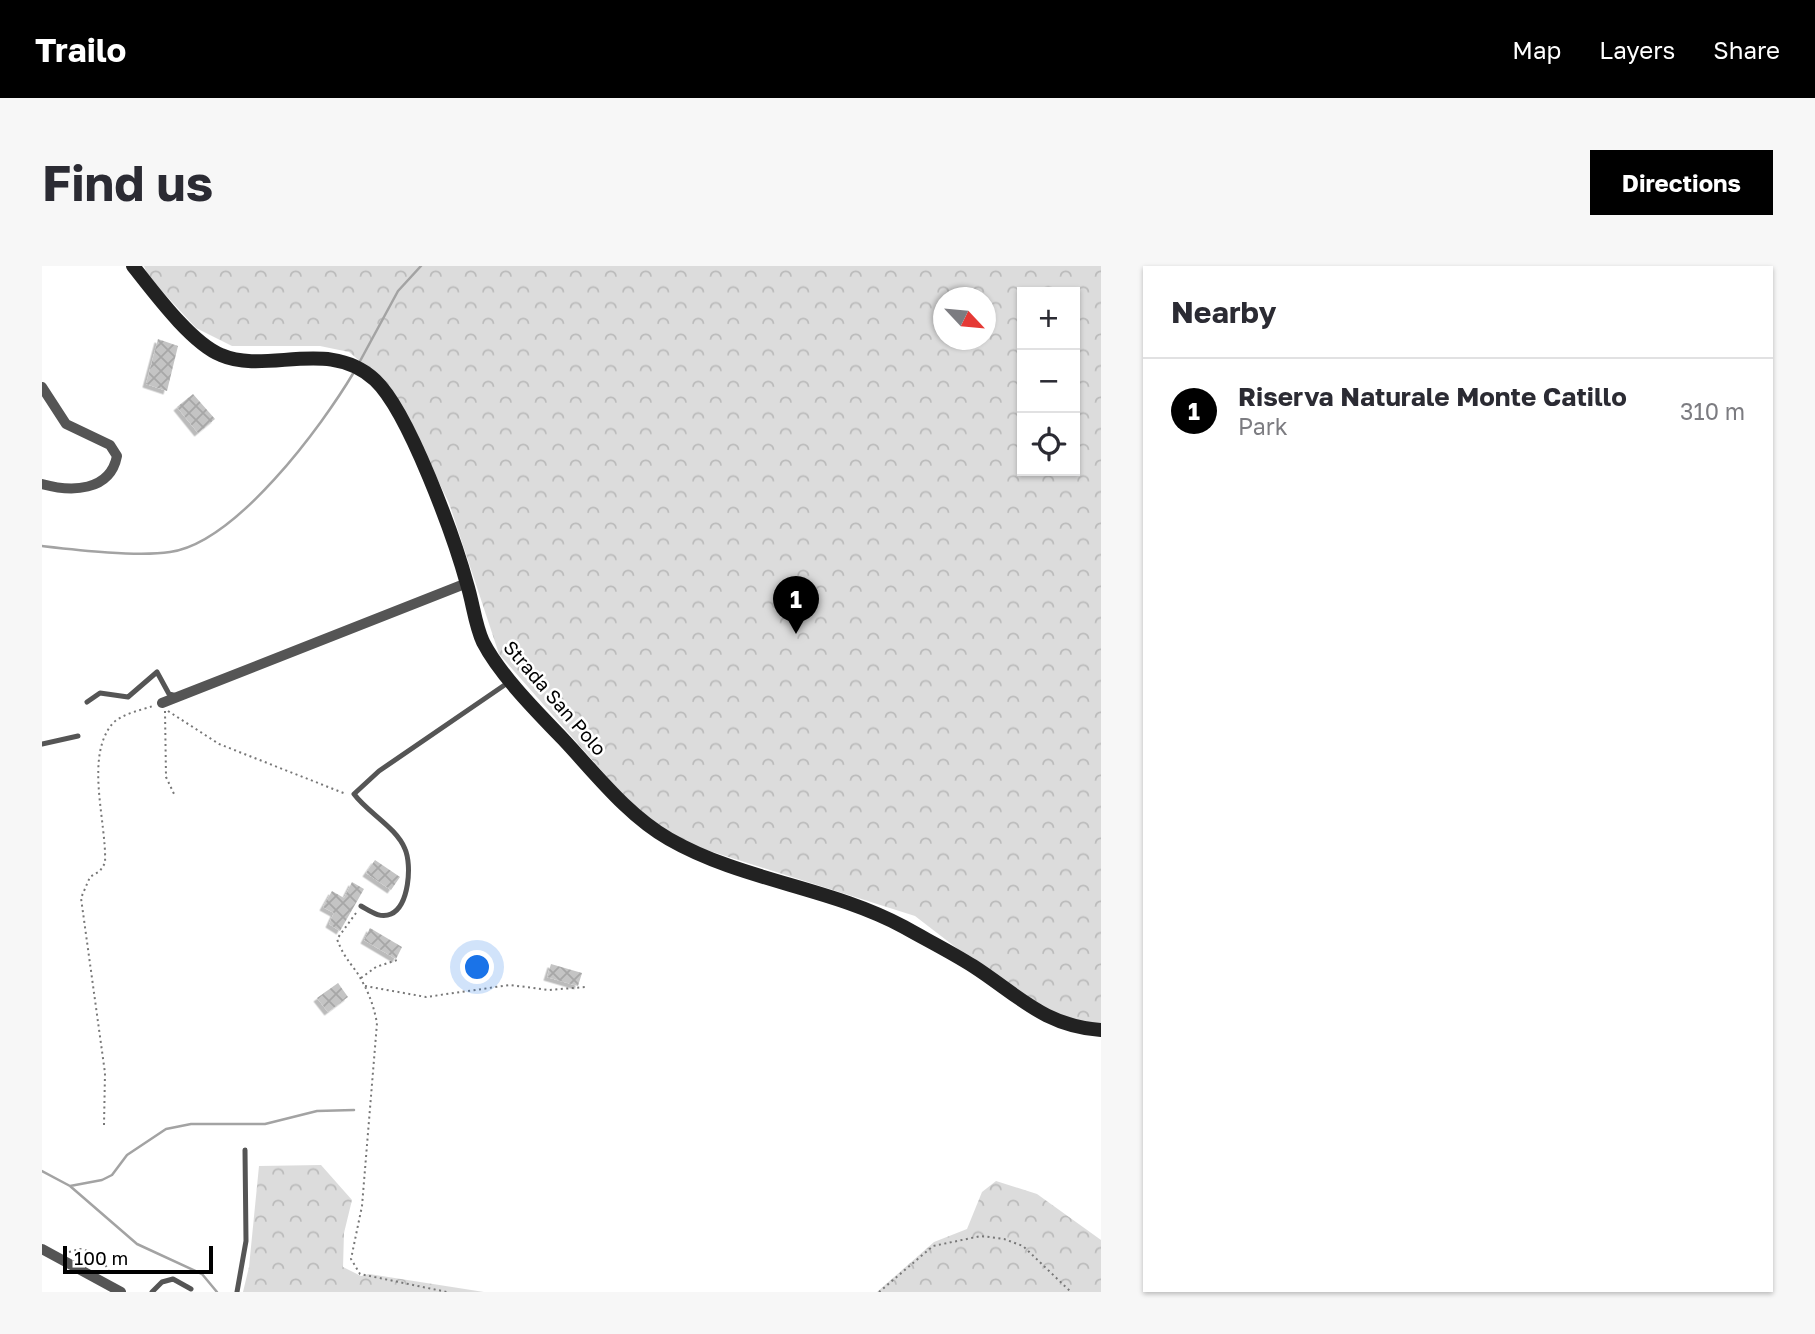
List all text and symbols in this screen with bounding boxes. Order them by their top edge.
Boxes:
text: Trailo [35,30,126,69]
text: Map [1512,35,1561,64]
text: Layers [1599,35,1675,64]
text: Share [1713,35,1780,64]
button: Directions [1590,150,1773,215]
text: Find us [42,153,213,212]
north arrow [933,287,996,350]
map controls [1017,287,1080,476]
button: + [1017,287,1080,350]
text: Nearby [1171,294,1276,330]
button: − [1017,350,1080,413]
text: Riserva Naturale Monte Catillo [1238,381,1627,412]
text: 1 [1188,397,1200,425]
text: 310 m [1680,397,1745,425]
text: Park [1238,412,1288,440]
button: locate [1017,413,1080,476]
pin: 1 [773,576,819,634]
street label: Strada San Polo [499,635,612,760]
your location [460,950,494,984]
scale bar [63,1243,214,1275]
text: 100 m [74,1246,128,1269]

